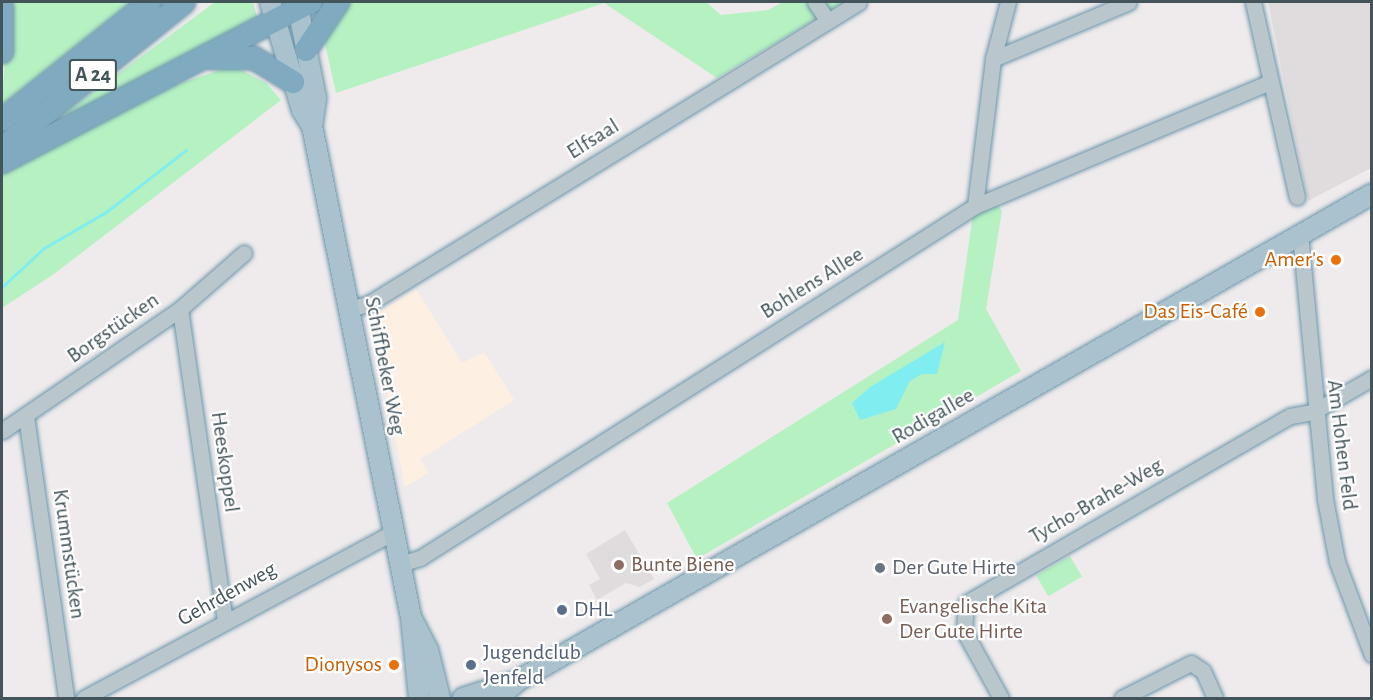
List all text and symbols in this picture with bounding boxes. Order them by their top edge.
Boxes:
road number: A 24 [68,57,118,93]
street label: Elfsaal [562,113,624,165]
street label: Bohlens Allee [756,241,868,325]
place label: Amer's [1264,247,1324,273]
marker: Amer's [1329,253,1343,267]
street label: Borgstücken [62,287,164,369]
street label: Schiffbeker Weg [359,295,411,437]
place label: Das Eis-Café [1143,299,1248,325]
marker: Das Eis-Café [1253,305,1267,319]
street label: Am Hohen Feld [1321,378,1363,512]
street label: Rodigallee [887,382,979,450]
street label: Heeskoppel [205,410,245,514]
street label: Tycho-Brahe-Weg [1025,452,1167,550]
street label: Krummstücken [47,487,91,621]
place label: Bunte Biene [631,552,734,578]
place label: Der Gute Hirte [892,555,1016,581]
street label: Gehrdenweg [173,556,281,632]
marker: Bunte Biene [612,558,626,572]
marker: Der Gute Hirte [873,561,887,575]
place label: Evangelische Kita Der Gute Hirte [899,593,1047,644]
place label: DHL [574,597,612,623]
marker: DHL [555,603,569,617]
marker: Evangelische Kita Der Gute Hirte [880,612,894,626]
place label: Jugendclub Jenfeld [483,639,581,690]
place label: Dionysos [304,652,382,678]
marker: Dionysos [387,658,401,672]
marker: Jugendclub Jenfeld [464,658,478,672]

